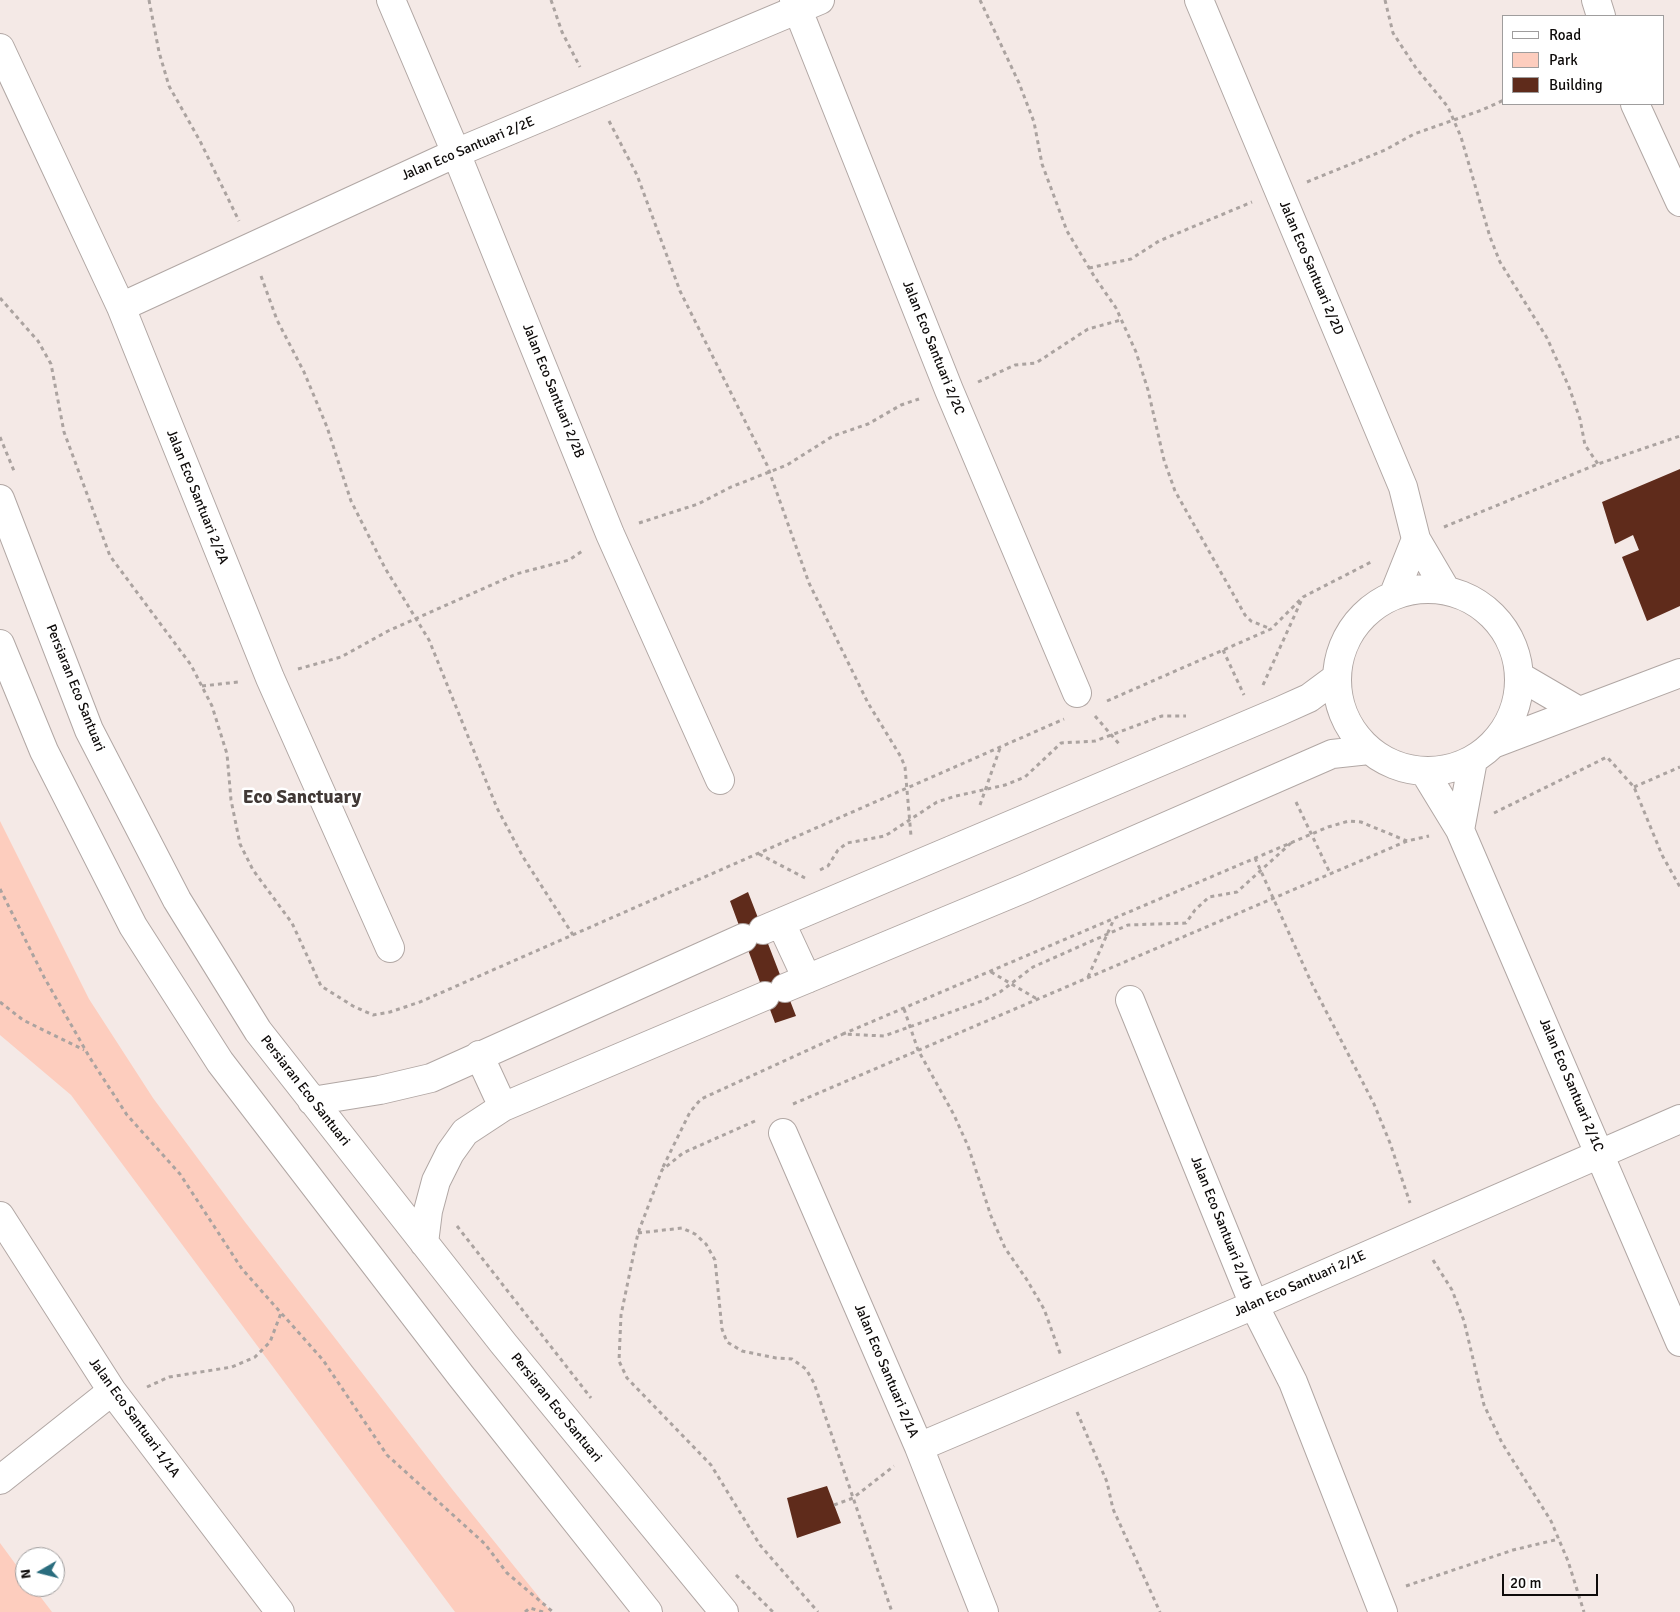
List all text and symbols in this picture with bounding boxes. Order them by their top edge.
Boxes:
legend [1502,15,1665,105]
text: Road [1549,26,1581,44]
text: Park [1549,51,1578,69]
text: Building [1549,76,1603,94]
street label: Jalan Eco Santuari 2/2E [399,113,537,185]
street label: Jalan Eco Santuari 2/2D [1275,198,1347,338]
street label: Jalan Eco Santuari 2/2C [898,278,968,418]
street label: Jalan Eco Santuari 2/2B [518,321,588,461]
street label: Jalan Eco Santuari 2/2A [162,427,232,567]
street label: Persiaran Eco Santuari [42,622,108,754]
district label: Eco Sanctuary [243,787,361,809]
street label: Jalan Eco Santuari 2/1C [1535,1016,1607,1154]
street label: Persiaran Eco Santuari [257,1032,353,1150]
street label: Jalan Eco Santuari 2/1b [1187,1154,1255,1292]
street label: Jalan Eco Santuari 2/1E [1231,1247,1369,1321]
street label: Jalan Eco Santuari 2/1A [850,1302,922,1440]
street label: Persiaran Eco Santuari [507,1350,605,1466]
street label: Jalan Eco Santuari 1/1A [85,1355,183,1481]
north arrow [15,1547,65,1597]
scale bar [1505,1564,1601,1596]
text: N [17,1568,35,1580]
text: 20 m [1510,1574,1541,1592]

